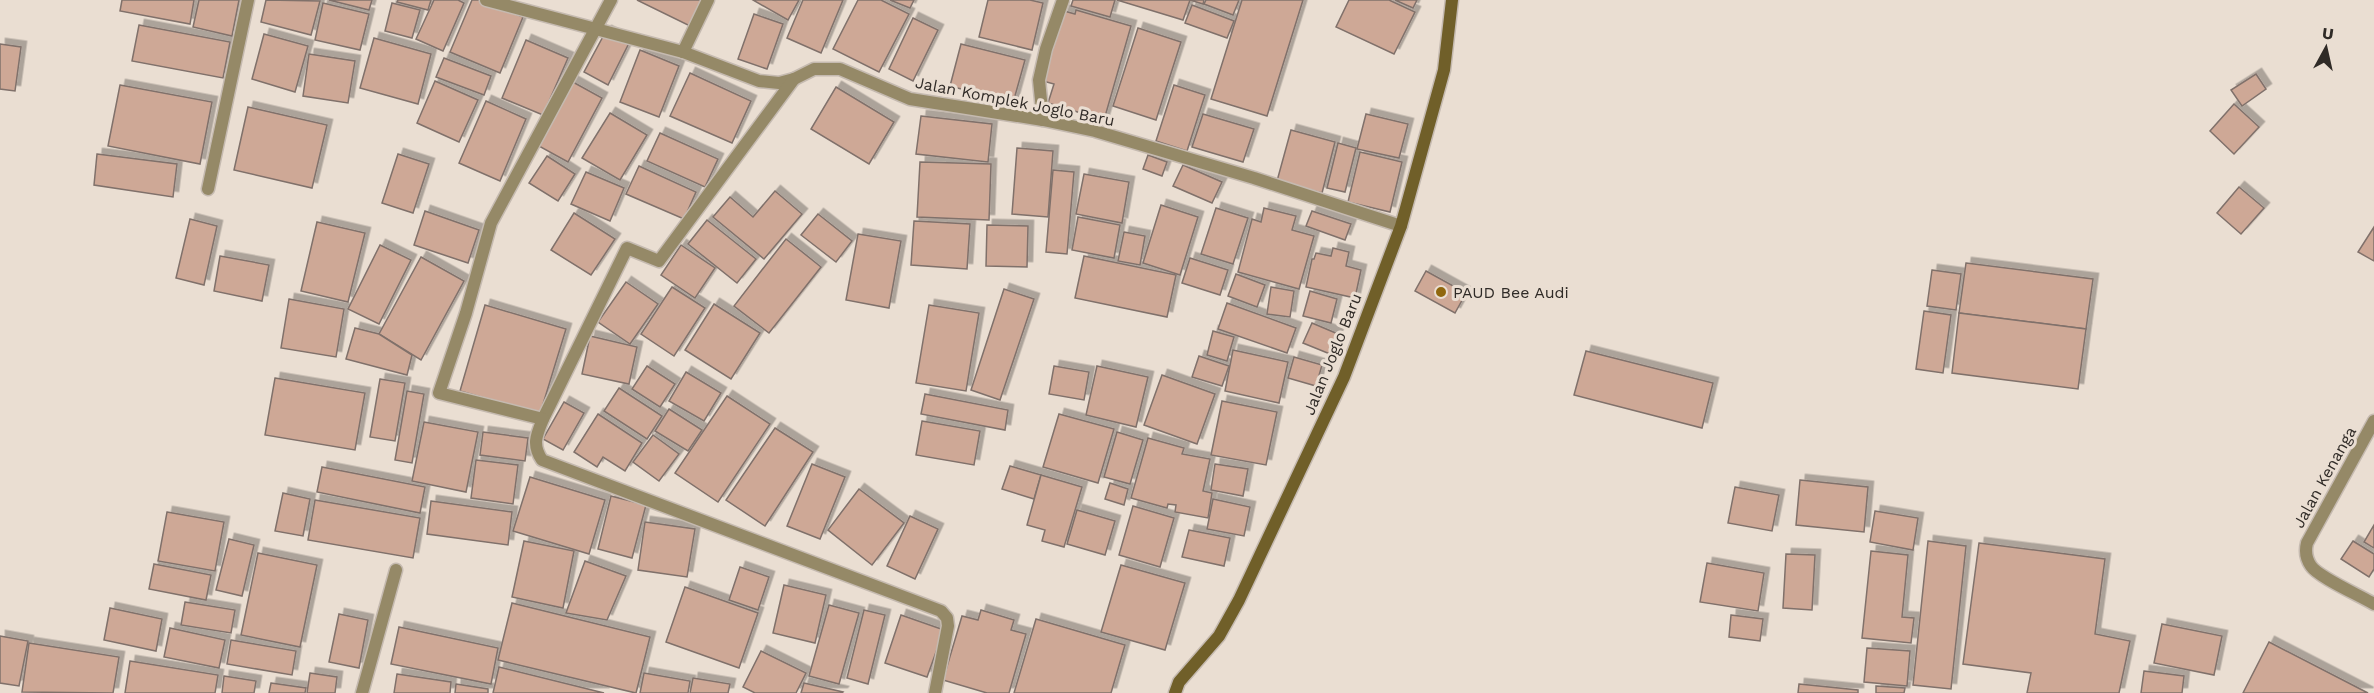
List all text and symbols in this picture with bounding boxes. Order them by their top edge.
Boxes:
north arrow [2296,18,2356,78]
text: U [2321,23,2335,44]
street label: Jalan Komplek Joglo Baru [914,73,1116,130]
place label: PAUD Bee Audi [1453,283,1569,302]
marker: PAUD Bee Audi [1434,285,1448,299]
street label: Jalan Joglo Baru [1299,291,1366,418]
street label: Jalan Kenanga [2289,423,2360,531]

